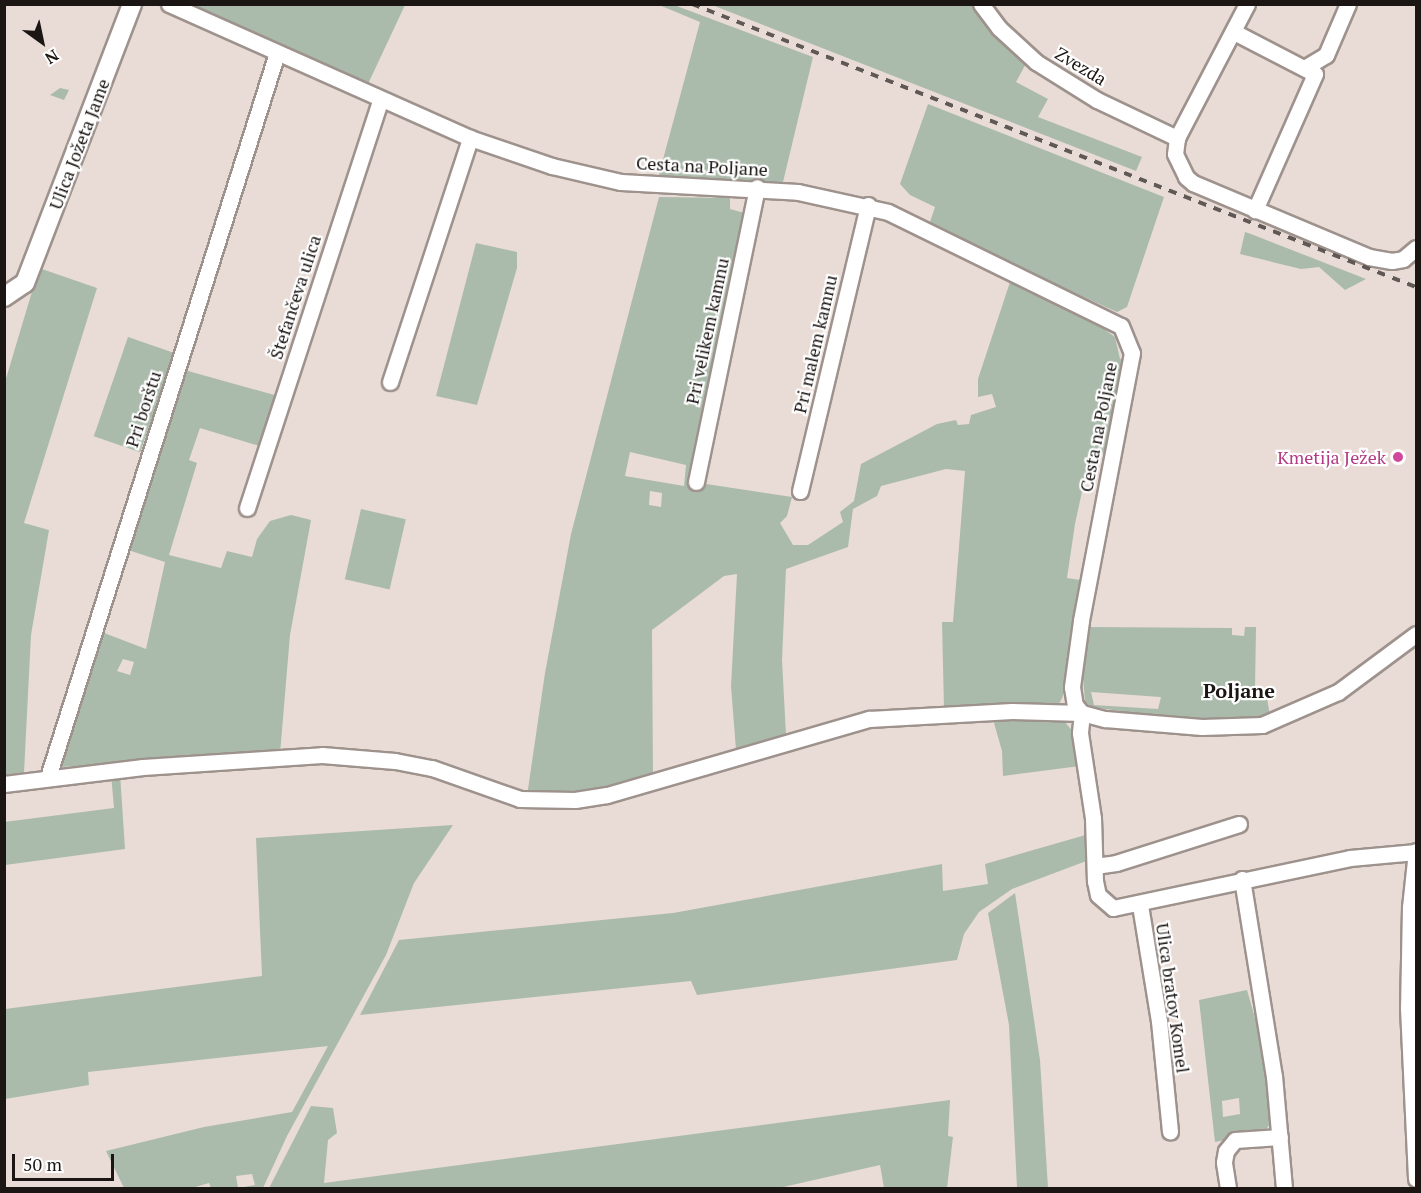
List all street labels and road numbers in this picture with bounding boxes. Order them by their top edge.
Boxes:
street label: Zvezda [1051,42,1111,90]
street label: Ulica Jožeta Jame [44,76,114,212]
street label: Cesta na Poljane [636,152,768,180]
street label: Štefančeva ulica [265,232,325,362]
street label: Pri velikem kamnu [681,256,733,406]
street label: Pri malem kamnu [789,273,841,415]
street label: Cesta na Poljane [1075,360,1121,494]
street label: Pri borštu [121,368,165,450]
street label: Ulica bratov Komel [1152,922,1194,1074]

